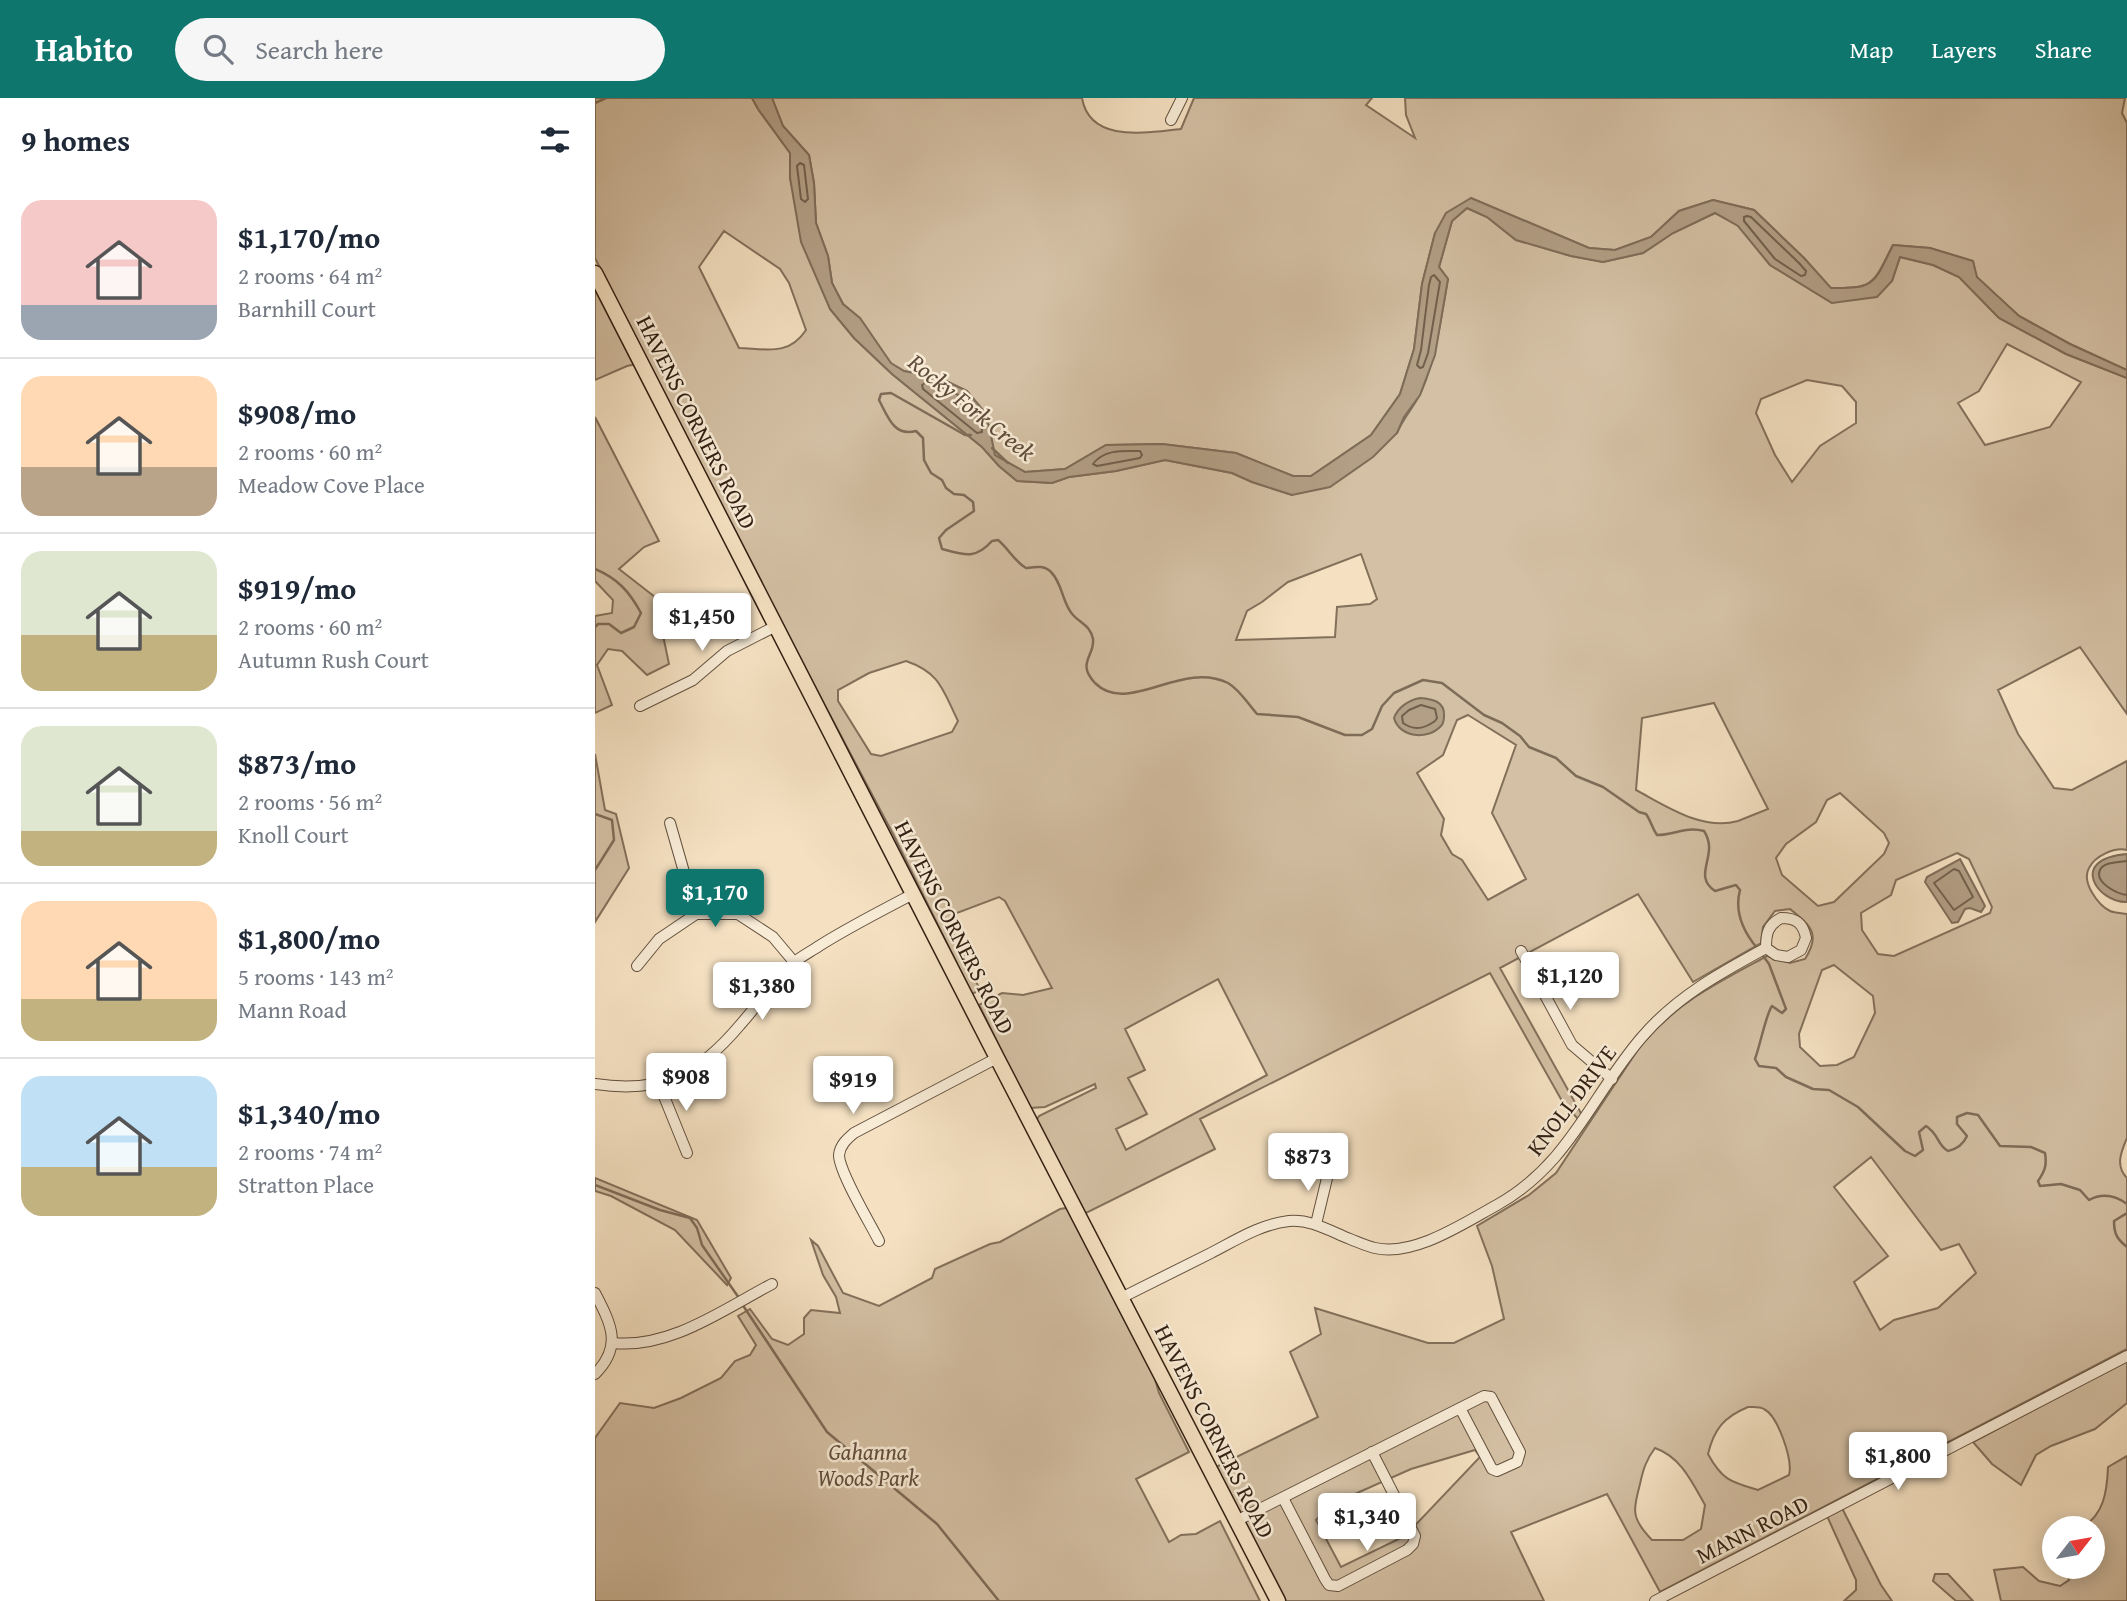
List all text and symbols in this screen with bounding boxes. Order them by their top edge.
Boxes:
search box [175,18,665,81]
text: Habito [35,25,133,73]
icon: search [199,30,237,68]
text: Search here [255,30,383,69]
text: Map [1850,32,1893,67]
text: Layers [1931,32,1997,67]
text: Share [2035,32,2092,67]
text: 9 homes [21,118,130,162]
icon: filters [536,121,574,159]
text: $1,170/mo [238,215,380,259]
icon: home [77,228,161,312]
text: 2 rooms · 64 m² [238,259,382,292]
text: Barnhill Court [238,292,376,325]
street label: HAVENS CORNERS ROAD [629,309,765,535]
water label: Rocky Fork Creek [900,344,1043,469]
text: $908/mo [238,391,356,435]
icon: home [77,404,161,488]
text: 2 rooms · 60 m² [238,435,382,468]
text: Meadow Cove Place [238,468,425,501]
text: $919/mo [238,566,356,610]
icon: home [77,579,161,663]
pin: $1,450 [645,594,759,653]
text: $1,450 [669,599,735,632]
text: 2 rooms · 60 m² [238,610,382,643]
text: Autumn Rush Court [238,643,429,676]
text: $873/mo [238,741,356,785]
icon: home [77,754,161,838]
text: 2 rooms · 56 m² [238,785,382,818]
street label: HAVENS CORNERS ROAD [887,814,1023,1040]
text: Knoll Court [238,818,349,851]
pin: $1,170 [658,870,772,929]
text: $1,170 [682,875,748,908]
text: $1,800/mo [238,916,380,960]
icon: home [77,929,161,1013]
pin: $1,120 [1513,953,1627,1012]
text: $1,120 [1537,958,1603,991]
text: 5 rooms · 143 m² [238,960,393,993]
pin: $1,380 [705,962,819,1022]
text: $1,380 [729,968,795,1001]
text: Mann Road [238,993,347,1026]
street label: KNOLL DRIVE [1518,1038,1624,1162]
pin: $908 [645,1054,727,1113]
pin: $919 [812,1056,894,1116]
text: $908 [662,1059,710,1092]
text: $919 [829,1062,877,1095]
text: $1,340/mo [238,1091,380,1135]
icon: home [77,1104,161,1188]
pin: $873 [1267,1134,1349,1193]
text: 2 rooms · 74 m² [238,1135,382,1168]
text: $873 [1284,1139,1332,1172]
text: Stratton Place [238,1168,374,1201]
street label: HAVENS CORNERS ROAD [1147,1318,1283,1544]
pin: $1,800 [1841,1432,1955,1492]
park label: Gahanna Woods Park [817,1435,919,1494]
text: $1,800 [1865,1438,1931,1471]
street label: MANN ROAD [1690,1487,1814,1571]
pin: $1,340 [1310,1494,1424,1553]
text: $1,340 [1334,1499,1400,1532]
north arrow [2042,1516,2105,1578]
map controls [2042,1516,2105,1579]

